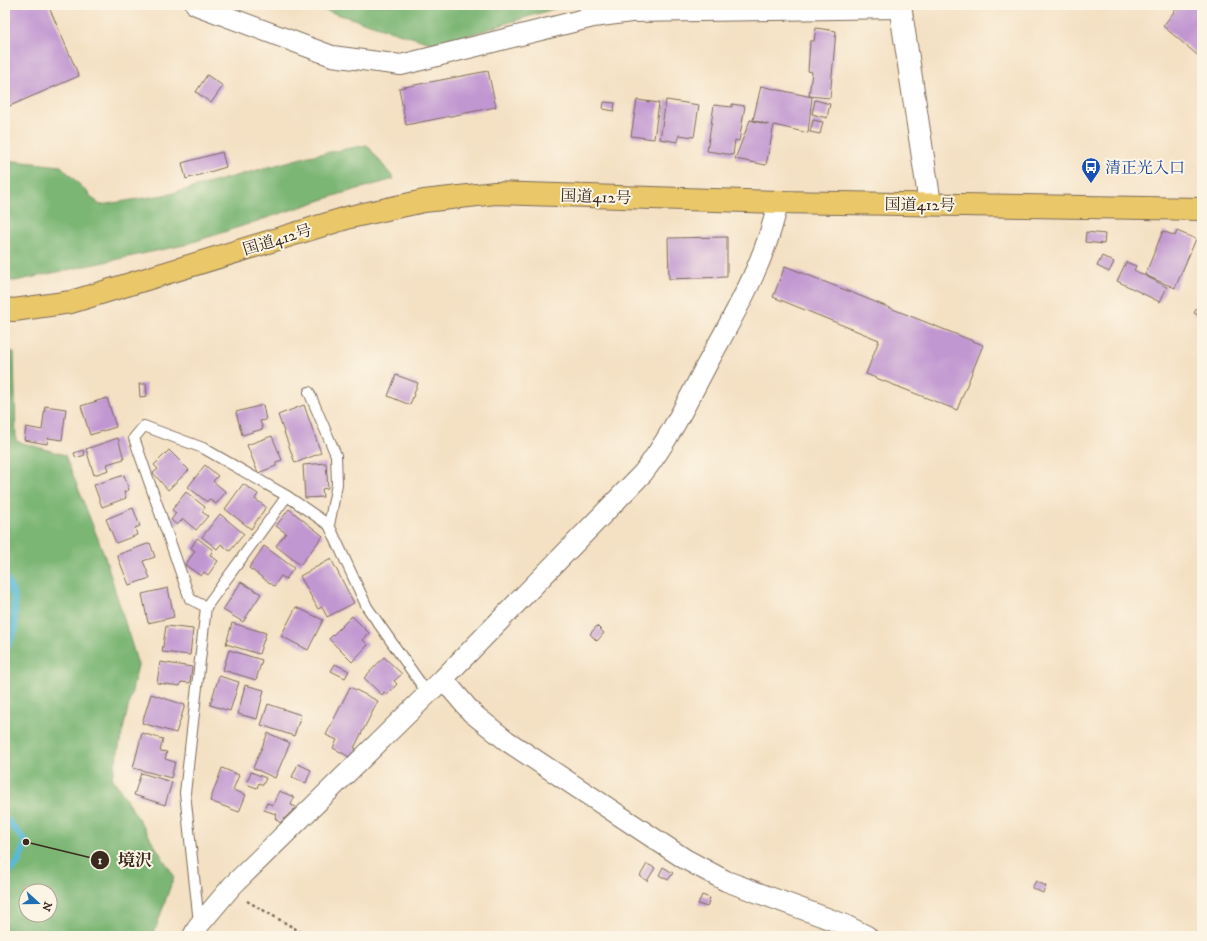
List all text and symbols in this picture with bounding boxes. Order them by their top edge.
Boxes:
bus stop icon: 清正光入口 [1080,156,1102,184]
place label: 清正光入口 [1105,158,1185,178]
street label: 国道412号 [560,186,632,208]
street label: 国道412号 [884,194,956,216]
street label: 国道412号 [240,220,314,260]
callout: 境沢 [90,845,160,874]
text: 境沢 [118,850,152,872]
text: 1 [98,853,103,868]
north arrow [18,883,58,923]
text: N [38,900,55,913]

